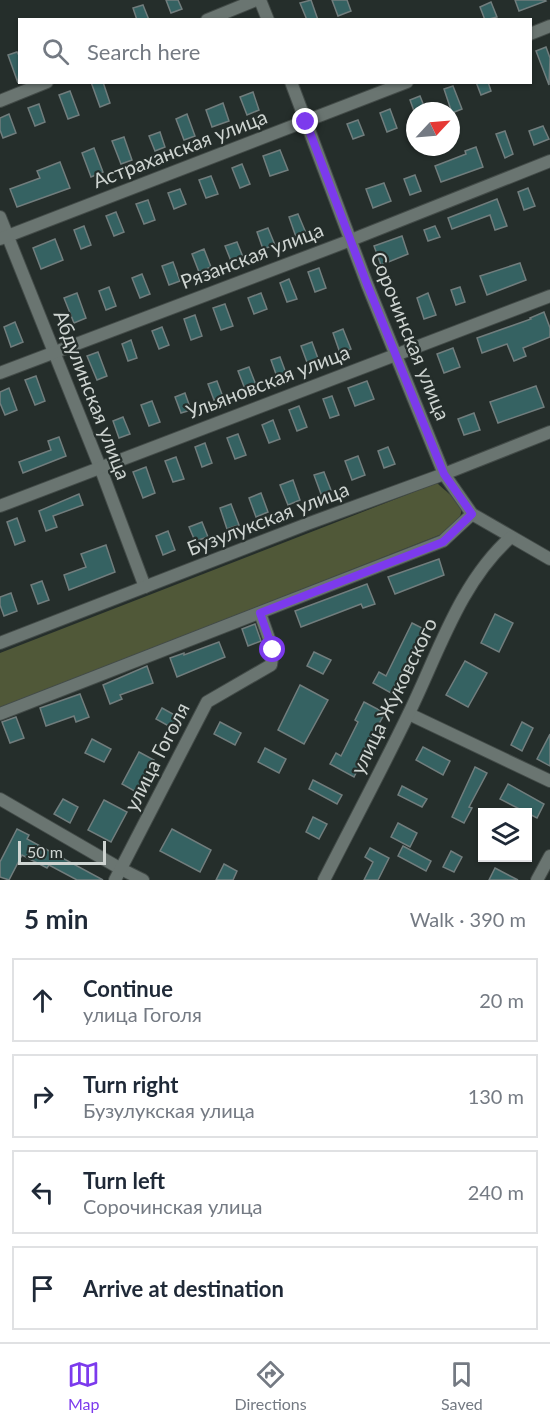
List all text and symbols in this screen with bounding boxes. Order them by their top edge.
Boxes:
search box [18,18,532,84]
icon: search [39,35,72,68]
text: Search here [87,38,200,65]
north arrow [406,102,460,156]
street label: Астраханская улица [89,104,270,192]
route end [292,108,318,134]
street label: Рязанская улица [177,217,326,293]
street label: Сорочинская улица [366,248,456,423]
street label: Абдулинская улица [50,307,136,483]
street label: Ульяновская улица [183,339,353,423]
street label: Бузулукская улица [183,476,352,560]
street label: улица Жуковского [345,613,441,778]
route start [259,636,285,662]
street label: улица Гоголя [118,698,194,815]
map controls [478,808,532,862]
button: layers [478,808,532,862]
scale bar [18,838,106,866]
text: 50 m [27,842,63,861]
text: 5 min [24,903,88,935]
text: Walk · 390 m [410,907,526,931]
text: Continue [83,975,173,1002]
icon: ahead [26,984,59,1017]
text: 20 m [479,988,524,1012]
text: улица Гоголя [83,1002,202,1026]
text: Turn right [83,1071,178,1098]
icon: right [26,1080,59,1113]
text: 130 m [468,1084,524,1108]
text: Бузулукская улица [83,1098,255,1122]
text: Turn left [83,1167,165,1194]
icon: left [26,1176,59,1209]
text: 240 m [468,1180,524,1204]
text: Сорочинская улица [83,1194,263,1218]
icon: arrive [26,1272,59,1305]
text: Arrive at destination [83,1275,284,1302]
tab: Map [67,1358,100,1413]
tab: Directions [234,1358,307,1413]
tab: Saved [441,1358,483,1413]

